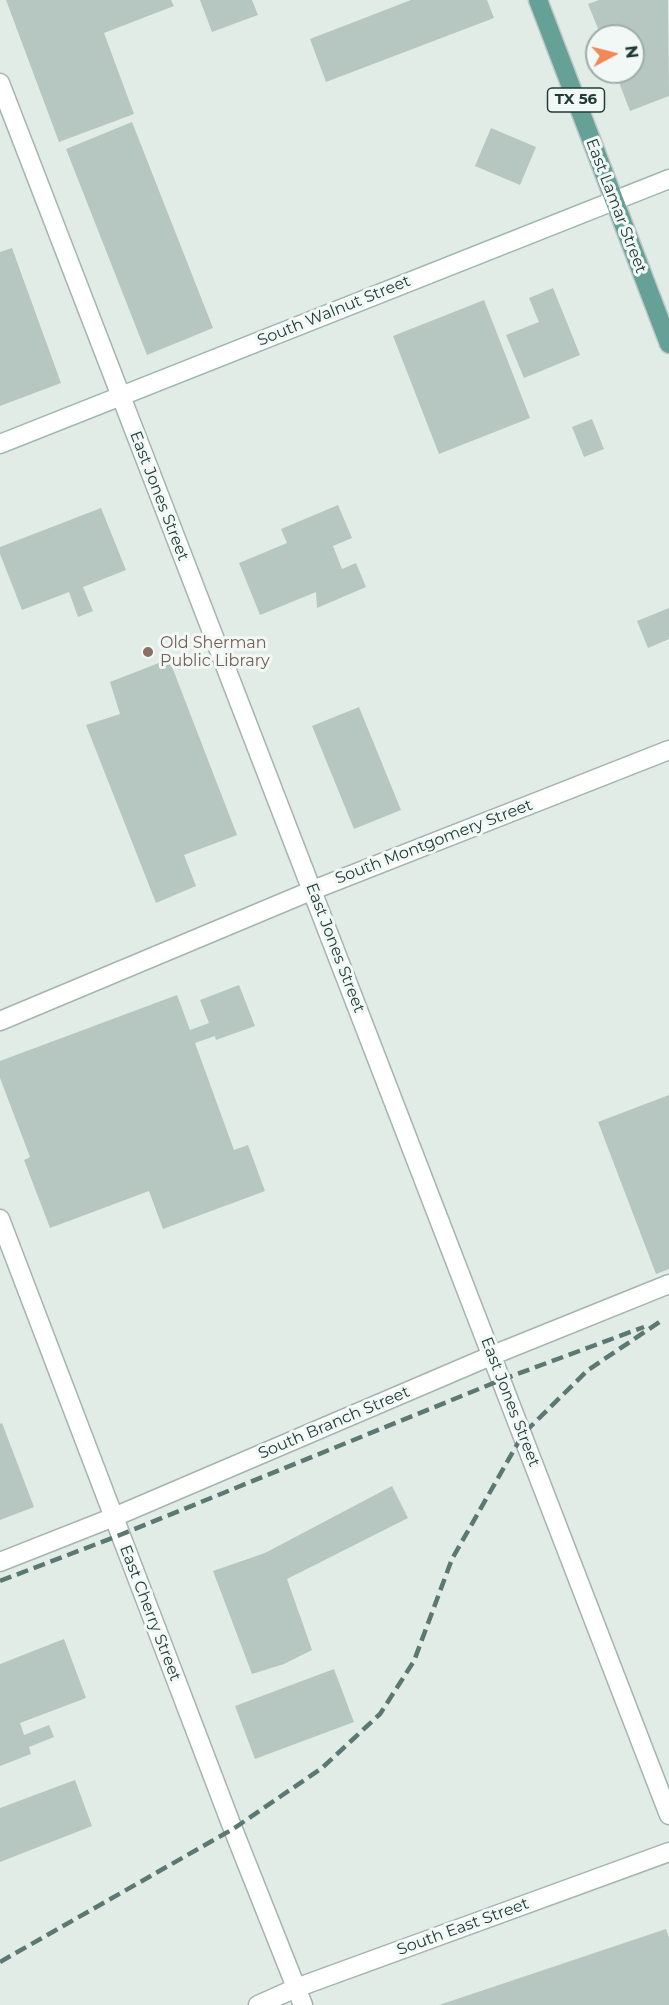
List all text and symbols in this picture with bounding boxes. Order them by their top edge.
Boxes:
north arrow [585,24,645,84]
text: N [621,44,642,60]
road number: TX 56 [548,88,604,112]
street label: East Lamar Street [581,136,651,276]
street label: South Walnut Street [255,271,413,351]
street label: East Jones Street [125,428,193,564]
place label: Old Sherman Public Library [160,633,270,671]
marker: Old Sherman Public Library [141,645,155,659]
street label: South Montgomery Street [333,795,535,889]
street label: East Jones Street [301,880,369,1016]
street label: East Jones Street [476,1334,544,1470]
street label: South Branch Street [255,1382,413,1464]
street label: East Cherry Street [115,1542,185,1684]
street label: South East Street [394,1894,532,1960]

